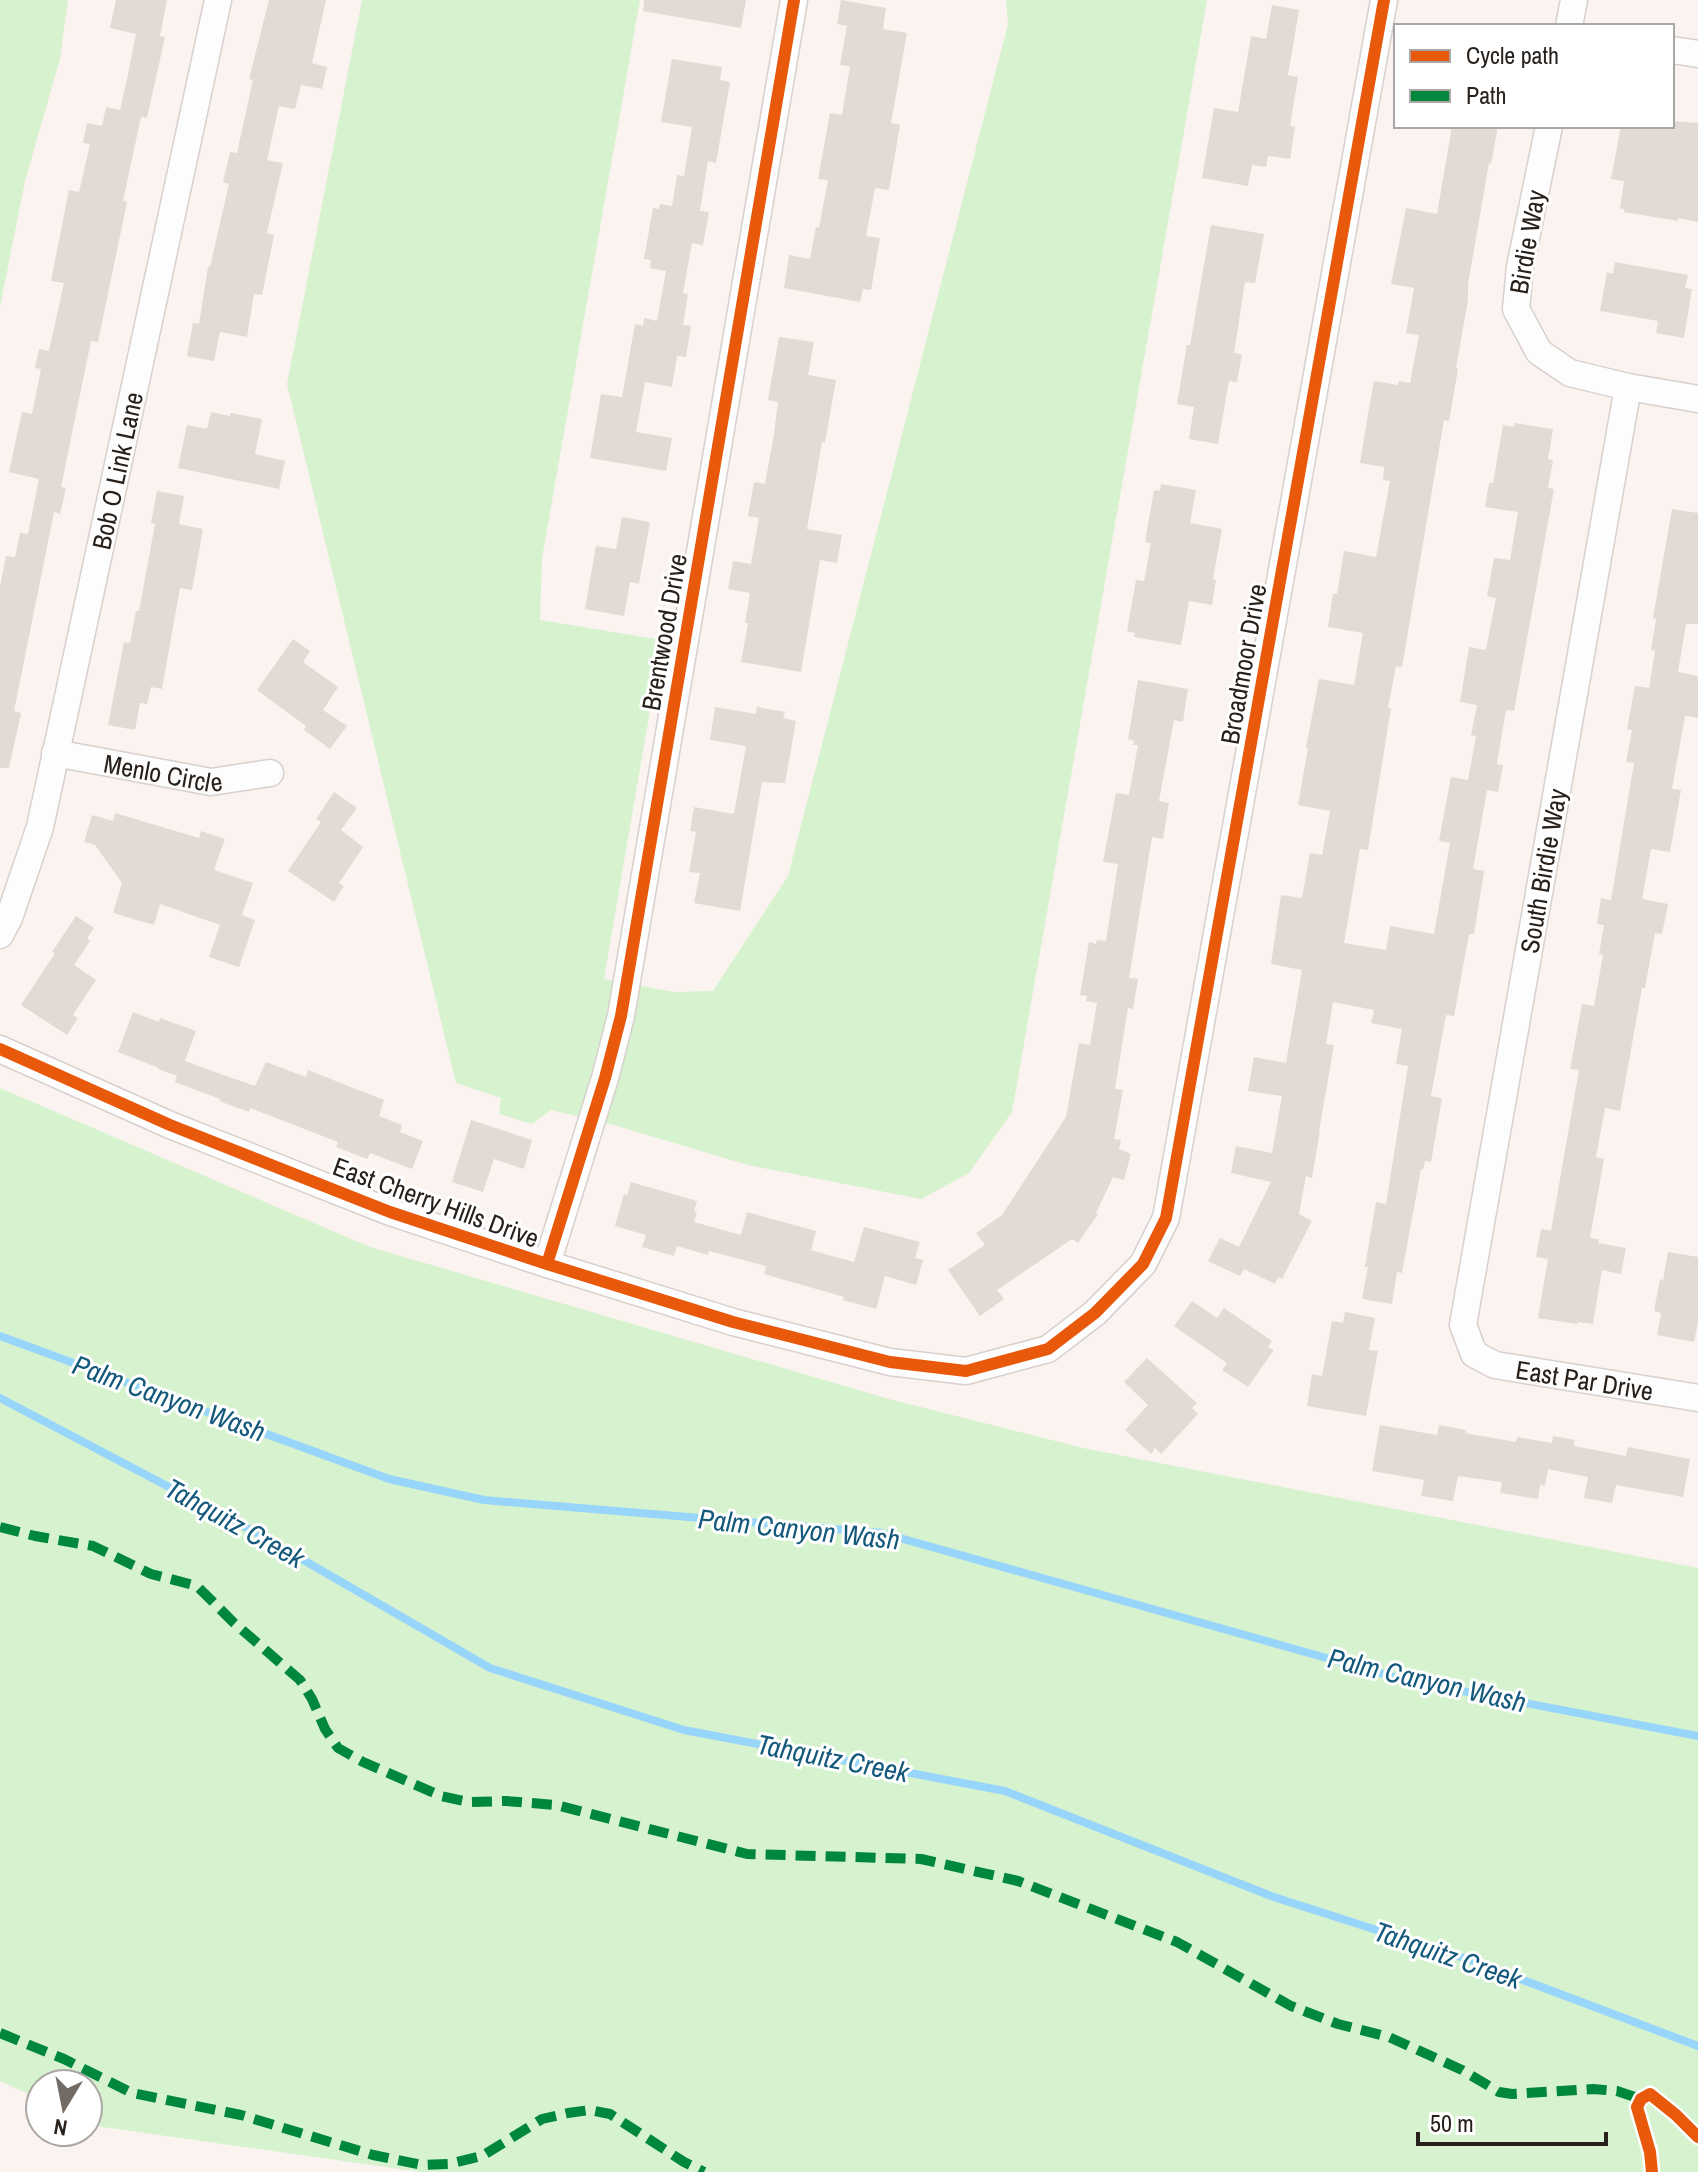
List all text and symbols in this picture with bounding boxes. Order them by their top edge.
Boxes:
legend [1394,24,1674,128]
text: Cycle path [1466,39,1559,71]
text: Path [1466,79,1507,111]
street label: Birdie Way [1501,187,1553,297]
street label: Bob O Link Lane [83,389,151,552]
street label: Brentwood Drive [633,551,695,713]
street label: Broadmoor Drive [1212,581,1274,747]
street label: Menlo Circle [101,745,225,799]
street label: South Birdie Way [1511,786,1575,956]
street label: East Cherry Hills Drive [328,1148,544,1256]
water label: Palm Canyon Wash [67,1346,271,1450]
street label: East Par Drive [1513,1351,1656,1408]
water label: Tahquitz Creek [158,1469,313,1578]
water label: Palm Canyon Wash [696,1500,902,1558]
water label: Palm Canyon Wash [1324,1639,1530,1721]
water label: Tahquitz Creek [754,1725,914,1792]
water label: Tahquitz Creek [1369,1912,1528,1999]
north arrow [24,2068,104,2148]
scale bar [1418,2096,1606,2146]
text: 50 m [1430,2107,1474,2139]
text: N [52,2112,70,2144]

